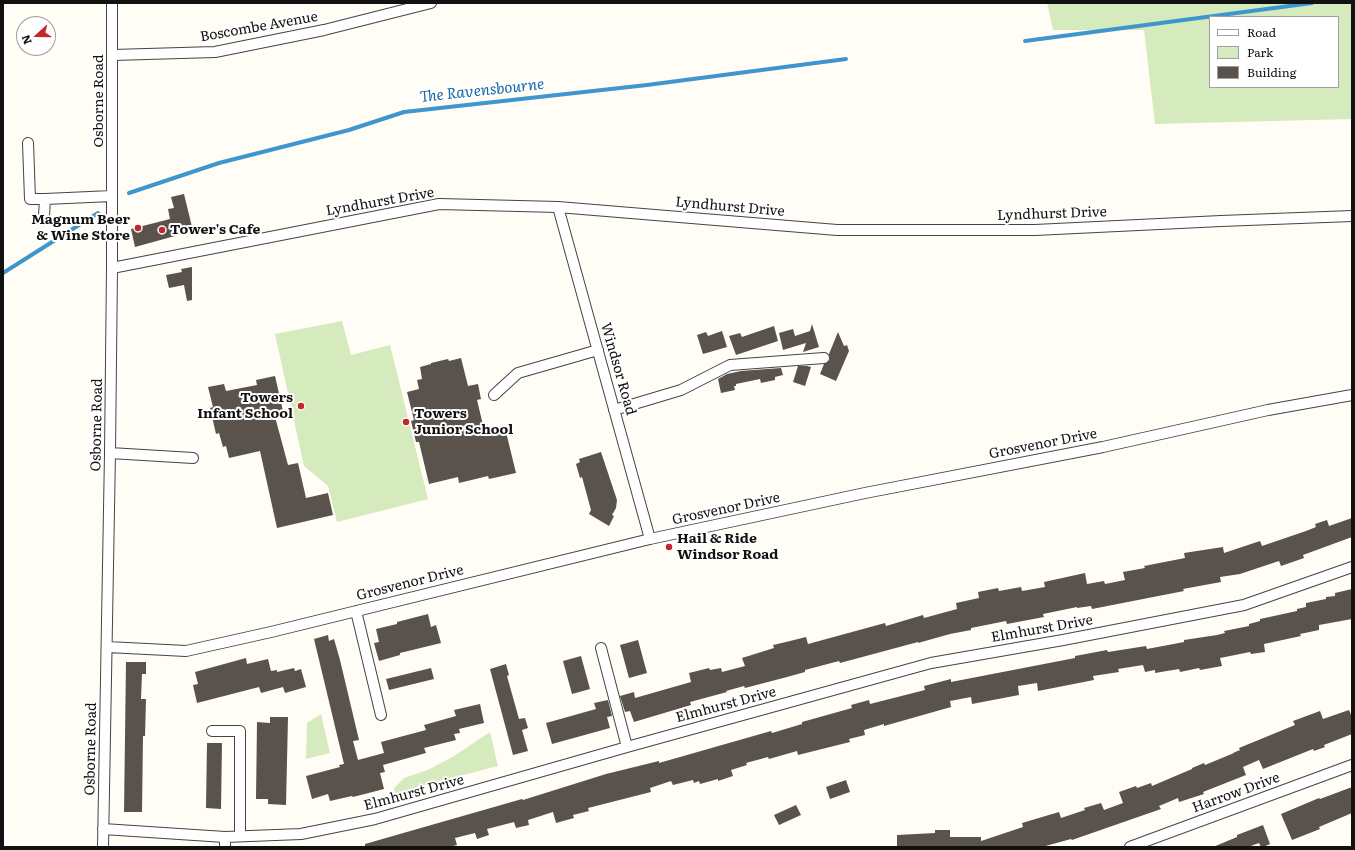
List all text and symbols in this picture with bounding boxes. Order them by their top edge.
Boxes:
street label: Boscombe Avenue [199,8,319,46]
north arrow [16,16,56,56]
legend [1209,16,1339,88]
text: Road [1247,23,1276,41]
text: N [17,33,35,47]
text: Park [1247,43,1273,61]
street label: Osborne Road [91,54,107,148]
text: Building [1247,63,1296,81]
water label: The Ravensbourne [419,76,545,106]
street label: Lyndhurst Drive [325,184,435,220]
street label: Lyndhurst Drive [675,194,785,220]
street label: Lyndhurst Drive [997,204,1107,224]
place label: Magnum Beer & Wine Store [31,212,130,244]
place label: Tower's Cafe [170,222,260,238]
marker: Magnum Beer & Wine Store [133,223,143,233]
marker: Tower's Cafe [157,225,167,235]
street label: Windsor Road [597,321,639,417]
street label: Osborne Road [88,378,106,472]
place label: Towers Infant School [197,390,293,422]
marker: Towers Infant School [296,401,306,411]
place label: Towers Junior School [414,406,513,438]
marker: Towers Junior School [401,417,411,427]
street label: Grosvenor Drive [988,425,1098,463]
street label: Grosvenor Drive [671,489,781,529]
place label: Hail & Ride Windsor Road [677,531,778,564]
marker: Hail & Ride Windsor Road [664,542,674,552]
street label: Grosvenor Drive [355,562,465,604]
street label: Elmhurst Drive [990,612,1094,646]
street label: Elmhurst Drive [674,684,778,726]
street label: Osborne Road [82,702,100,796]
street label: Harrow Drive [1190,769,1282,817]
street label: Elmhurst Drive [362,772,466,814]

